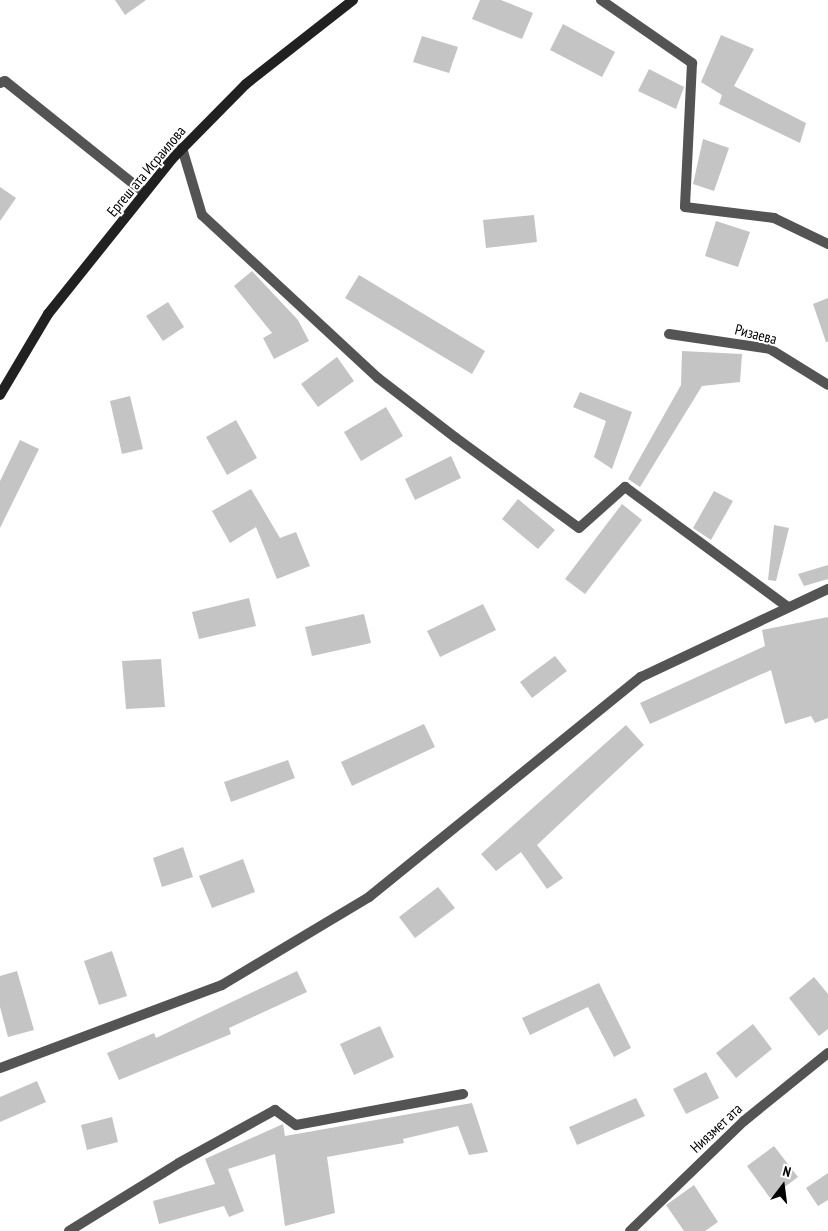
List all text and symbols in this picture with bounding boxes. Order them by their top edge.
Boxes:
street label: Ергеш ата Исраилова [103,122,189,220]
street label: Ризаева [733,320,779,348]
street label: Ниязмет ата [686,1099,746,1157]
north arrow [758,1161,808,1211]
text: N [781,1162,793,1181]

